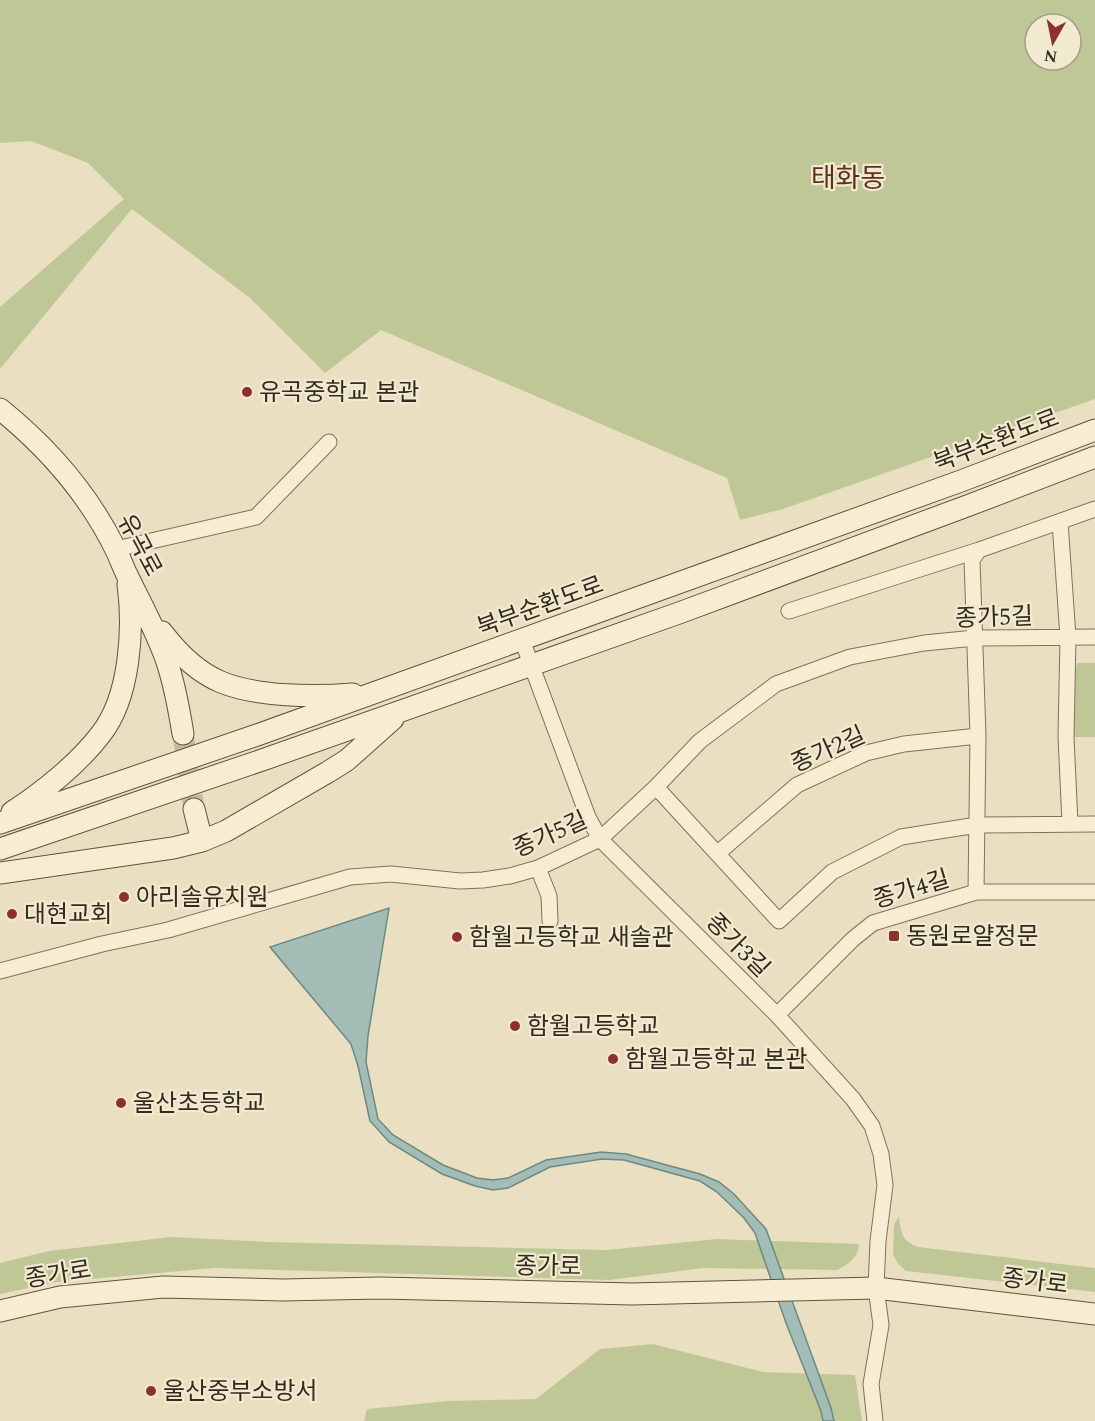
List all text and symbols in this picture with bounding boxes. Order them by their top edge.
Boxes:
north arrow [1023,12,1083,72]
text: N [1042,43,1059,69]
district label: 태화동 [811,158,885,200]
place label: 유곡중학교 본관 [259,375,420,411]
marker: 유곡중학교 본관 [240,385,254,399]
street label: 북부순환도로 [928,400,1065,481]
street label: 유곡로 [108,508,171,583]
street label: 북부순환도로 [472,567,609,647]
street label: 종가5길 [954,599,1034,637]
street label: 종가2길 [785,718,871,782]
street label: 종가5길 [507,803,593,867]
street label: 종가4길 [869,861,954,919]
place label: 아리솔유치원 [136,880,268,916]
marker: 아리솔유치원 [117,890,131,904]
place label: 대현교회 [24,897,112,933]
street label: 종가3길 [697,905,778,986]
marker: 대현교회 [5,907,19,921]
place label: 동원로얄정문 [906,919,1038,955]
place label: 함월고등학교 새솔관 [469,920,674,956]
marker: 동원로얄정문 [887,929,901,943]
marker: 함월고등학교 새솔관 [450,930,464,944]
place label: 함월고등학교 [527,1009,659,1045]
marker: 함월고등학교 [508,1019,522,1033]
place label: 함월고등학교 본관 [625,1042,808,1078]
marker: 함월고등학교 본관 [606,1052,620,1066]
place label: 울산초등학교 [133,1086,265,1122]
marker: 울산초등학교 [114,1096,128,1110]
street label: 종가로 [515,1248,581,1286]
street label: 종가로 [23,1252,94,1298]
street label: 종가로 [1000,1260,1070,1304]
place label: 울산중부소방서 [163,1374,318,1410]
marker: 울산중부소방서 [144,1384,158,1398]

